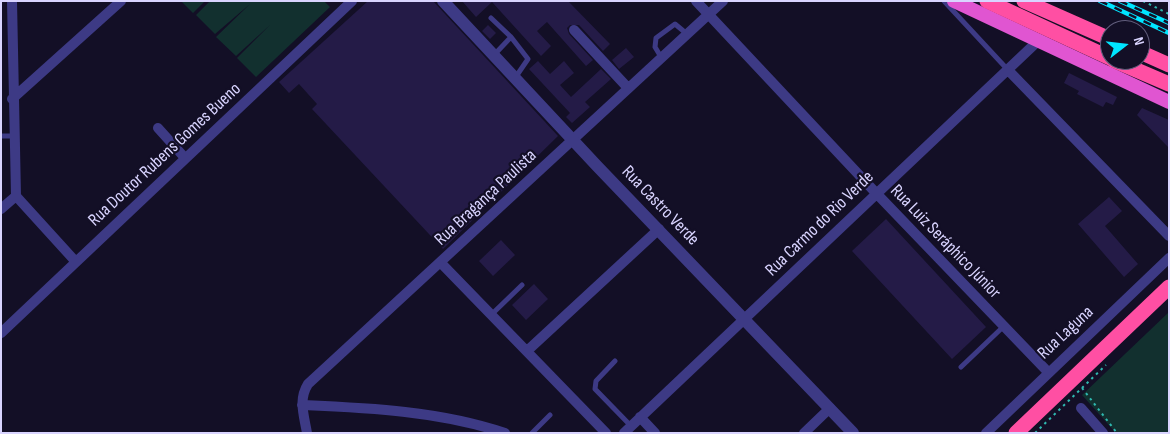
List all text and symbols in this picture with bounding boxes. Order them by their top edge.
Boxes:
north arrow [1100,20,1150,70]
text: N [1130,35,1148,47]
street label: Rua Doutor Rubens Gomes Bueno [84,79,246,231]
street label: Rua Bragança Paulista [431,145,541,251]
street label: Rua Castro Verde [617,162,703,250]
street label: Rua Carmo do Rio Verde [761,167,879,281]
street label: Rua Luiz Seráphico Júnior [885,181,1005,303]
street label: Rua Laguna [1034,302,1098,364]

